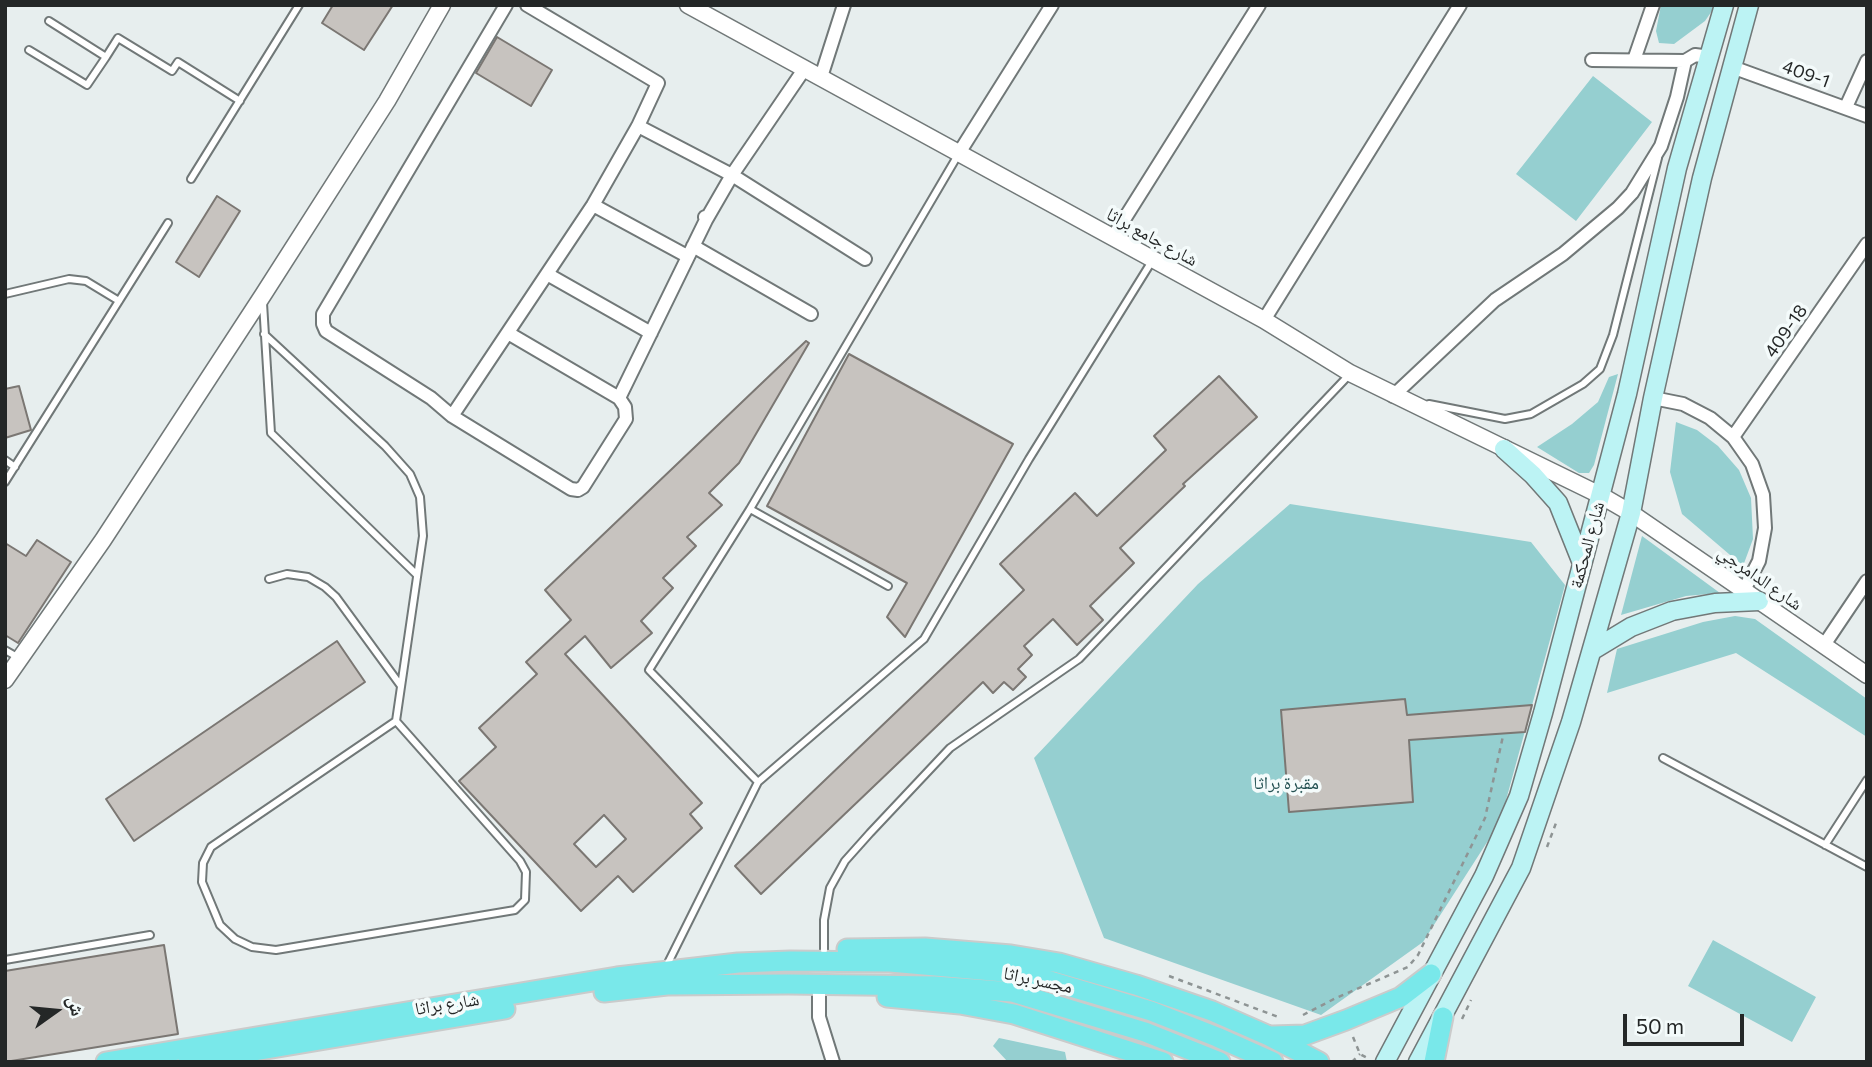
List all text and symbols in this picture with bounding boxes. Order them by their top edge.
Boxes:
street label: 409-1 [1779,56,1833,92]
street label: شارع جامع براثا [1103,203,1201,271]
street label: 409-18 [1760,300,1812,362]
street label: شارع المحكمة [1565,499,1609,591]
street label: شارع الدامرجي [1714,541,1806,615]
park label: مقبرة براثا [1253,772,1319,794]
street label: مجسر براثا [1001,962,1075,998]
north arrow [21,976,91,1046]
street label: شارع براثا [413,988,481,1020]
text: ش [63,993,90,1018]
scale bar [1627,1000,1748,1044]
text: 50 m [1636,1013,1684,1038]

